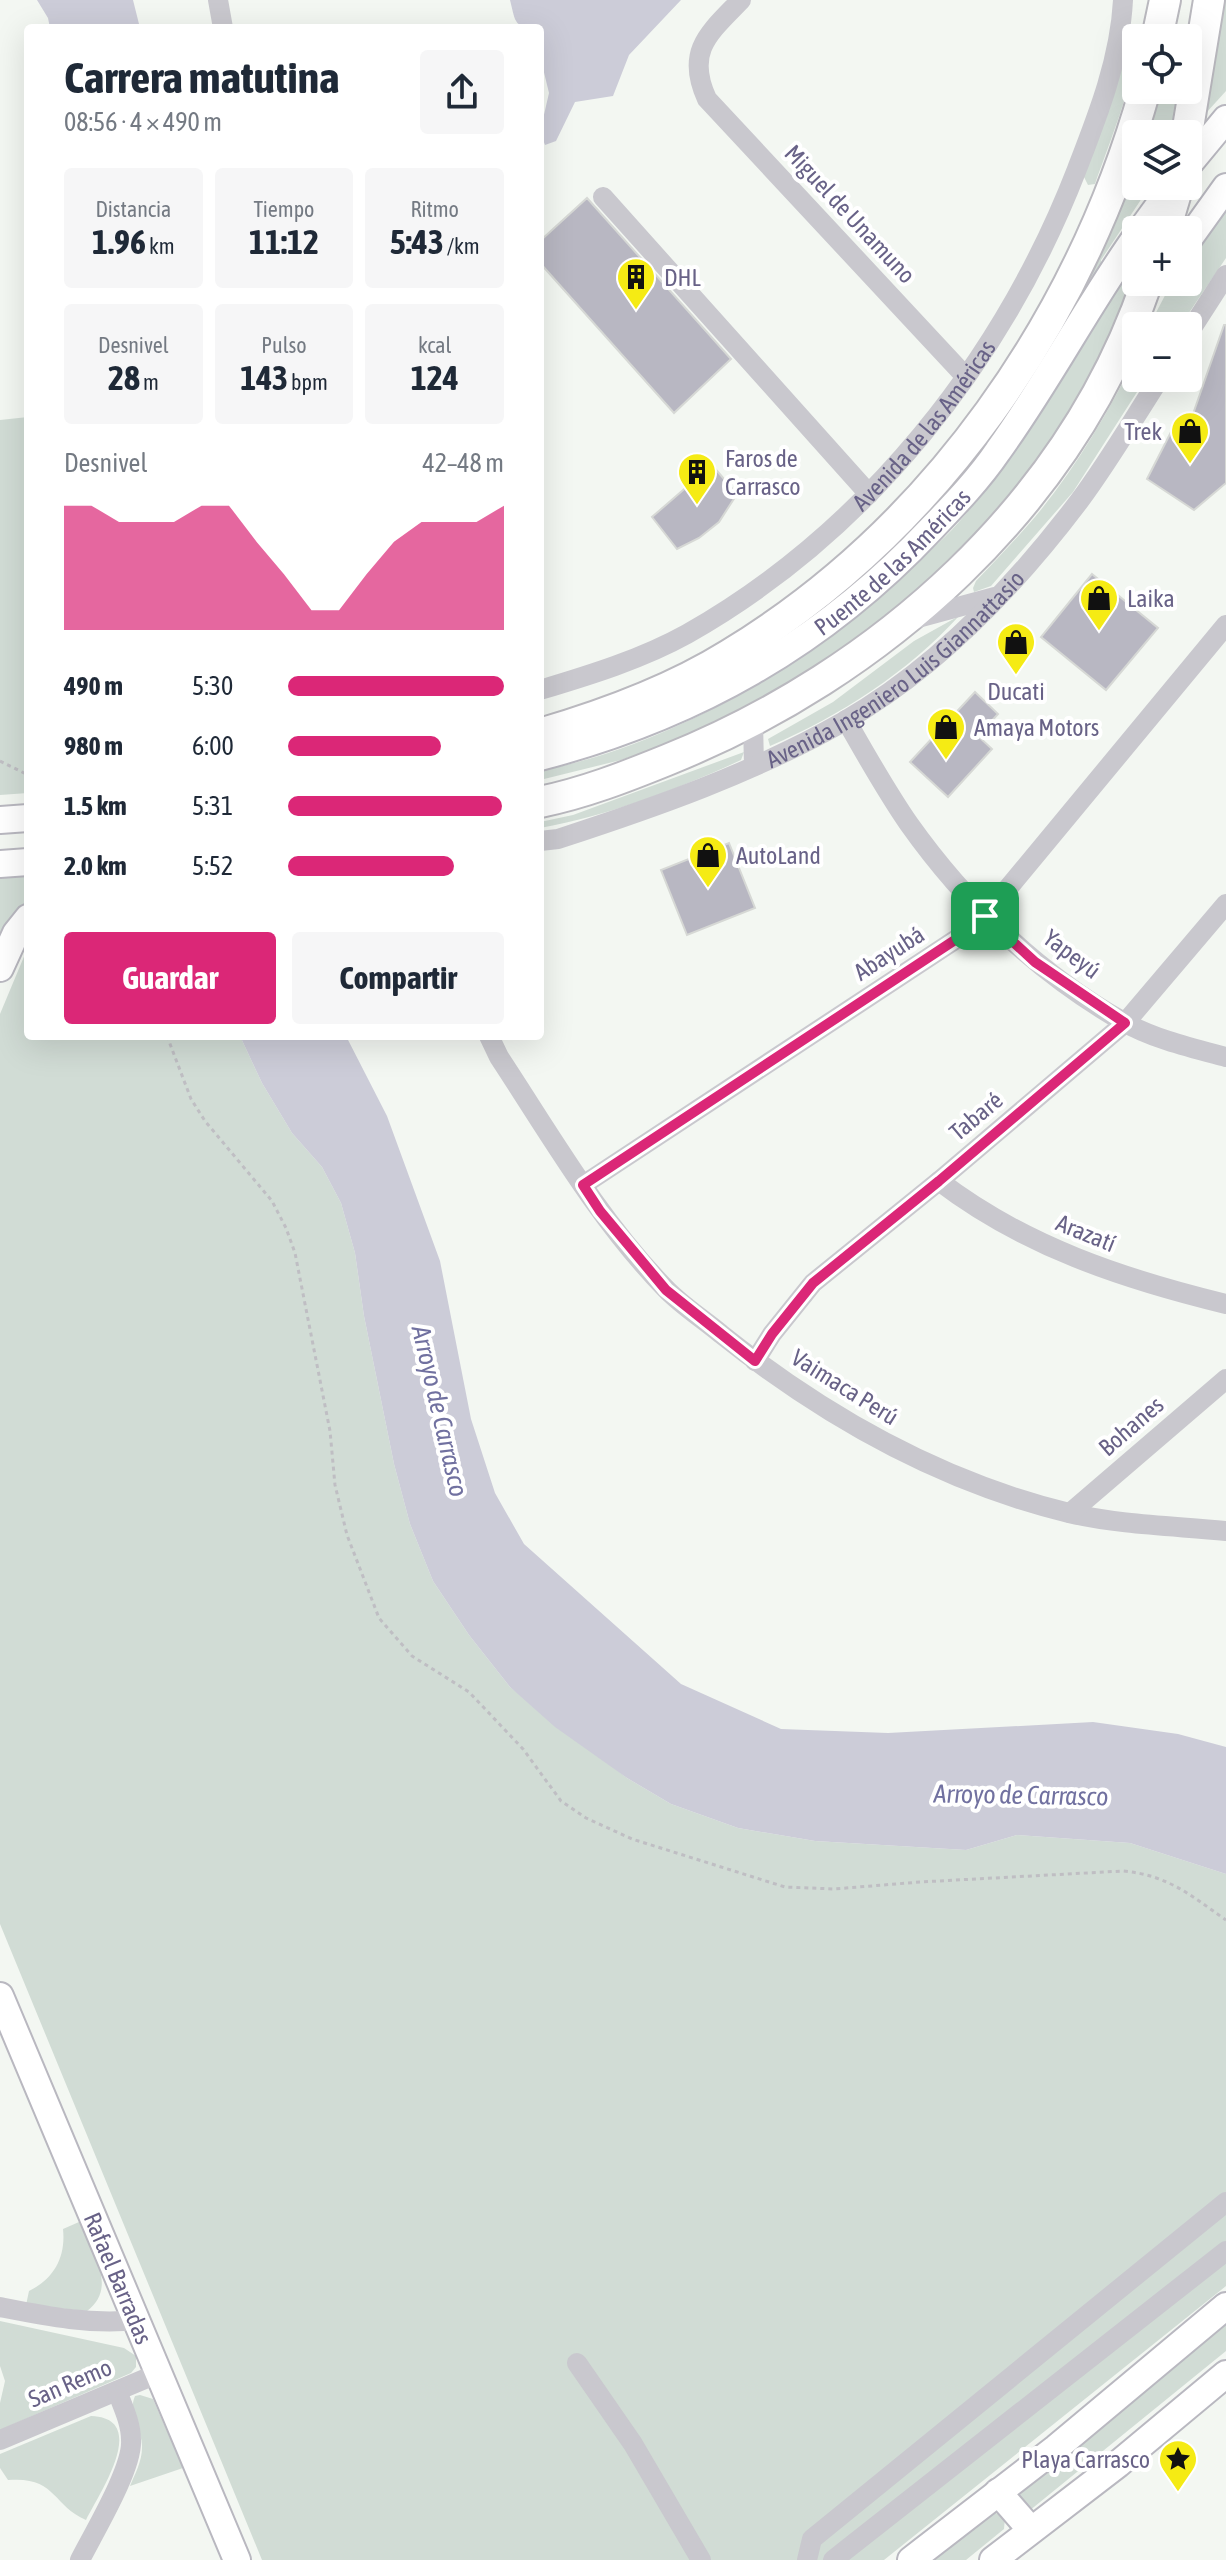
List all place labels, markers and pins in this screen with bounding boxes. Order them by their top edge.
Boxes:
building icon: DHL [615,256,657,311]
place label: DHL [664,264,701,291]
shop icon: Trek [1169,410,1211,465]
place label: Trek [1124,418,1162,445]
place label: Faros de Carrasco [725,445,800,500]
building icon: Faros de Carrasco [676,451,718,506]
shop icon: Laika [1078,577,1120,632]
place label: Laika [1127,585,1175,612]
shop icon: Ducati [995,621,1037,676]
place label: Ducati [987,678,1045,705]
shop icon: Amaya Motors [925,706,967,761]
place label: Amaya Motors [974,714,1099,741]
shop icon: AutoLand [687,834,729,889]
place label: AutoLand [736,842,821,869]
pin [951,882,1019,950]
place icon: Playa Carrasco [1157,2438,1199,2493]
place label: Playa Carrasco [1021,2446,1150,2473]

